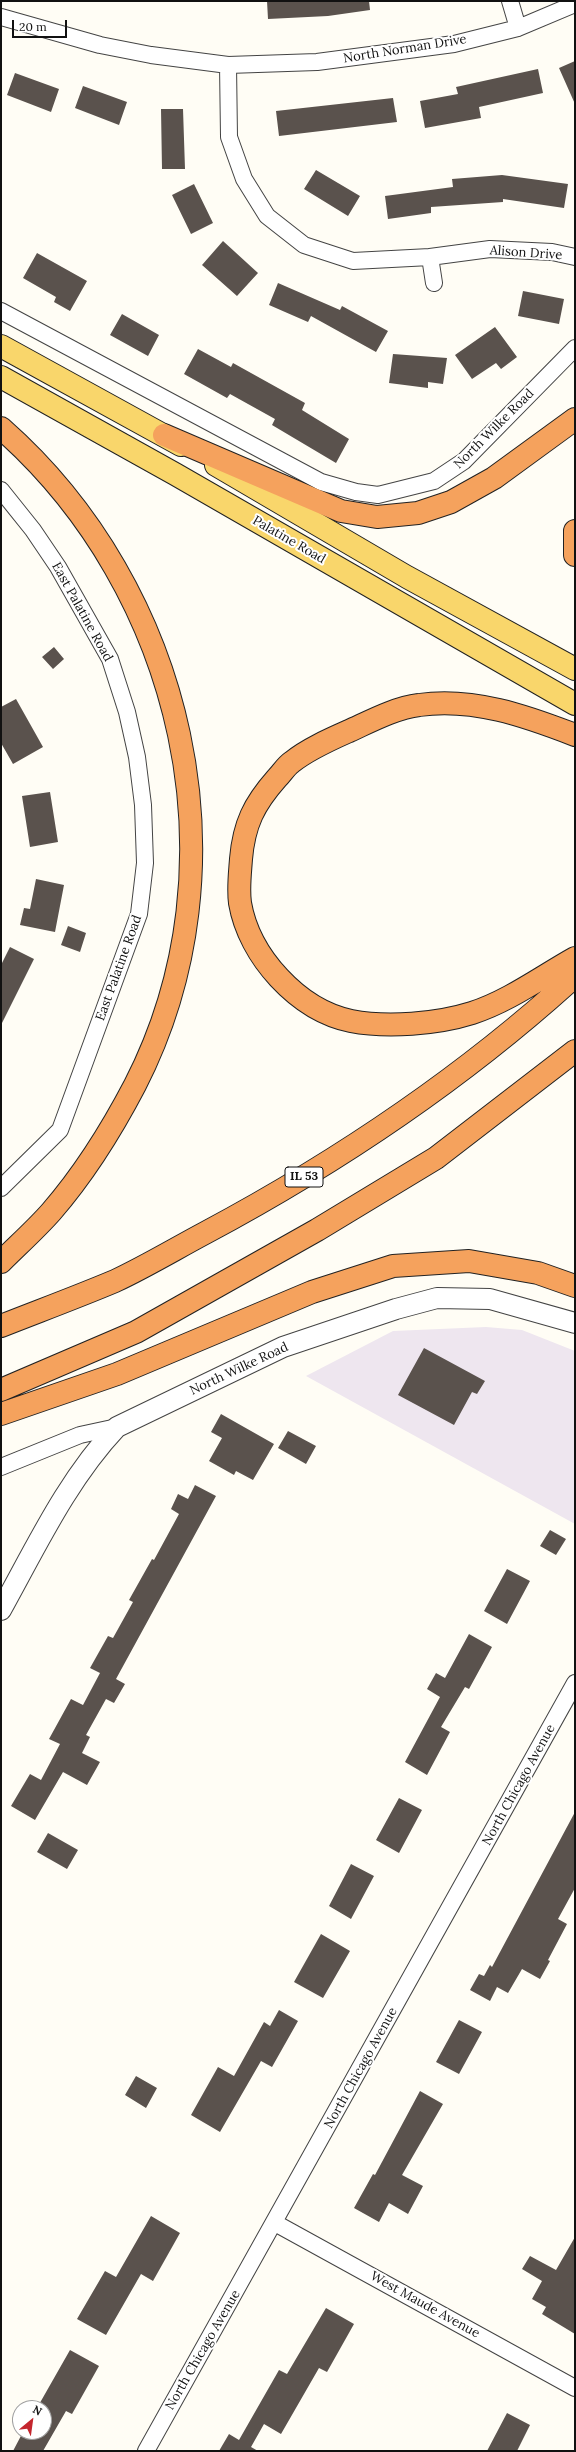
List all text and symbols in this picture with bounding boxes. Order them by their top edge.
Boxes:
scale bar [14,12,69,38]
text: 20 m [19,19,47,34]
street label: North Norman Drive [342,32,468,66]
street label: Alison Drive [489,243,563,263]
street label: North Wilke Road [451,386,537,472]
street label: Palatine Road [250,513,328,567]
street label: East Palatine Road [48,560,116,664]
street label: East Palatine Road [93,913,145,1023]
road number: IL 53 [285,1167,323,1187]
street label: North Wilke Road [187,1339,291,1399]
street label: North Chicago Avenue [479,1722,559,1848]
street label: North Chicago Avenue [321,2005,401,2131]
street label: West Maude Avenue [368,2268,482,2342]
street label: North Chicago Avenue [162,2287,244,2413]
north arrow [12,2400,52,2440]
text: N [30,2402,44,2419]

